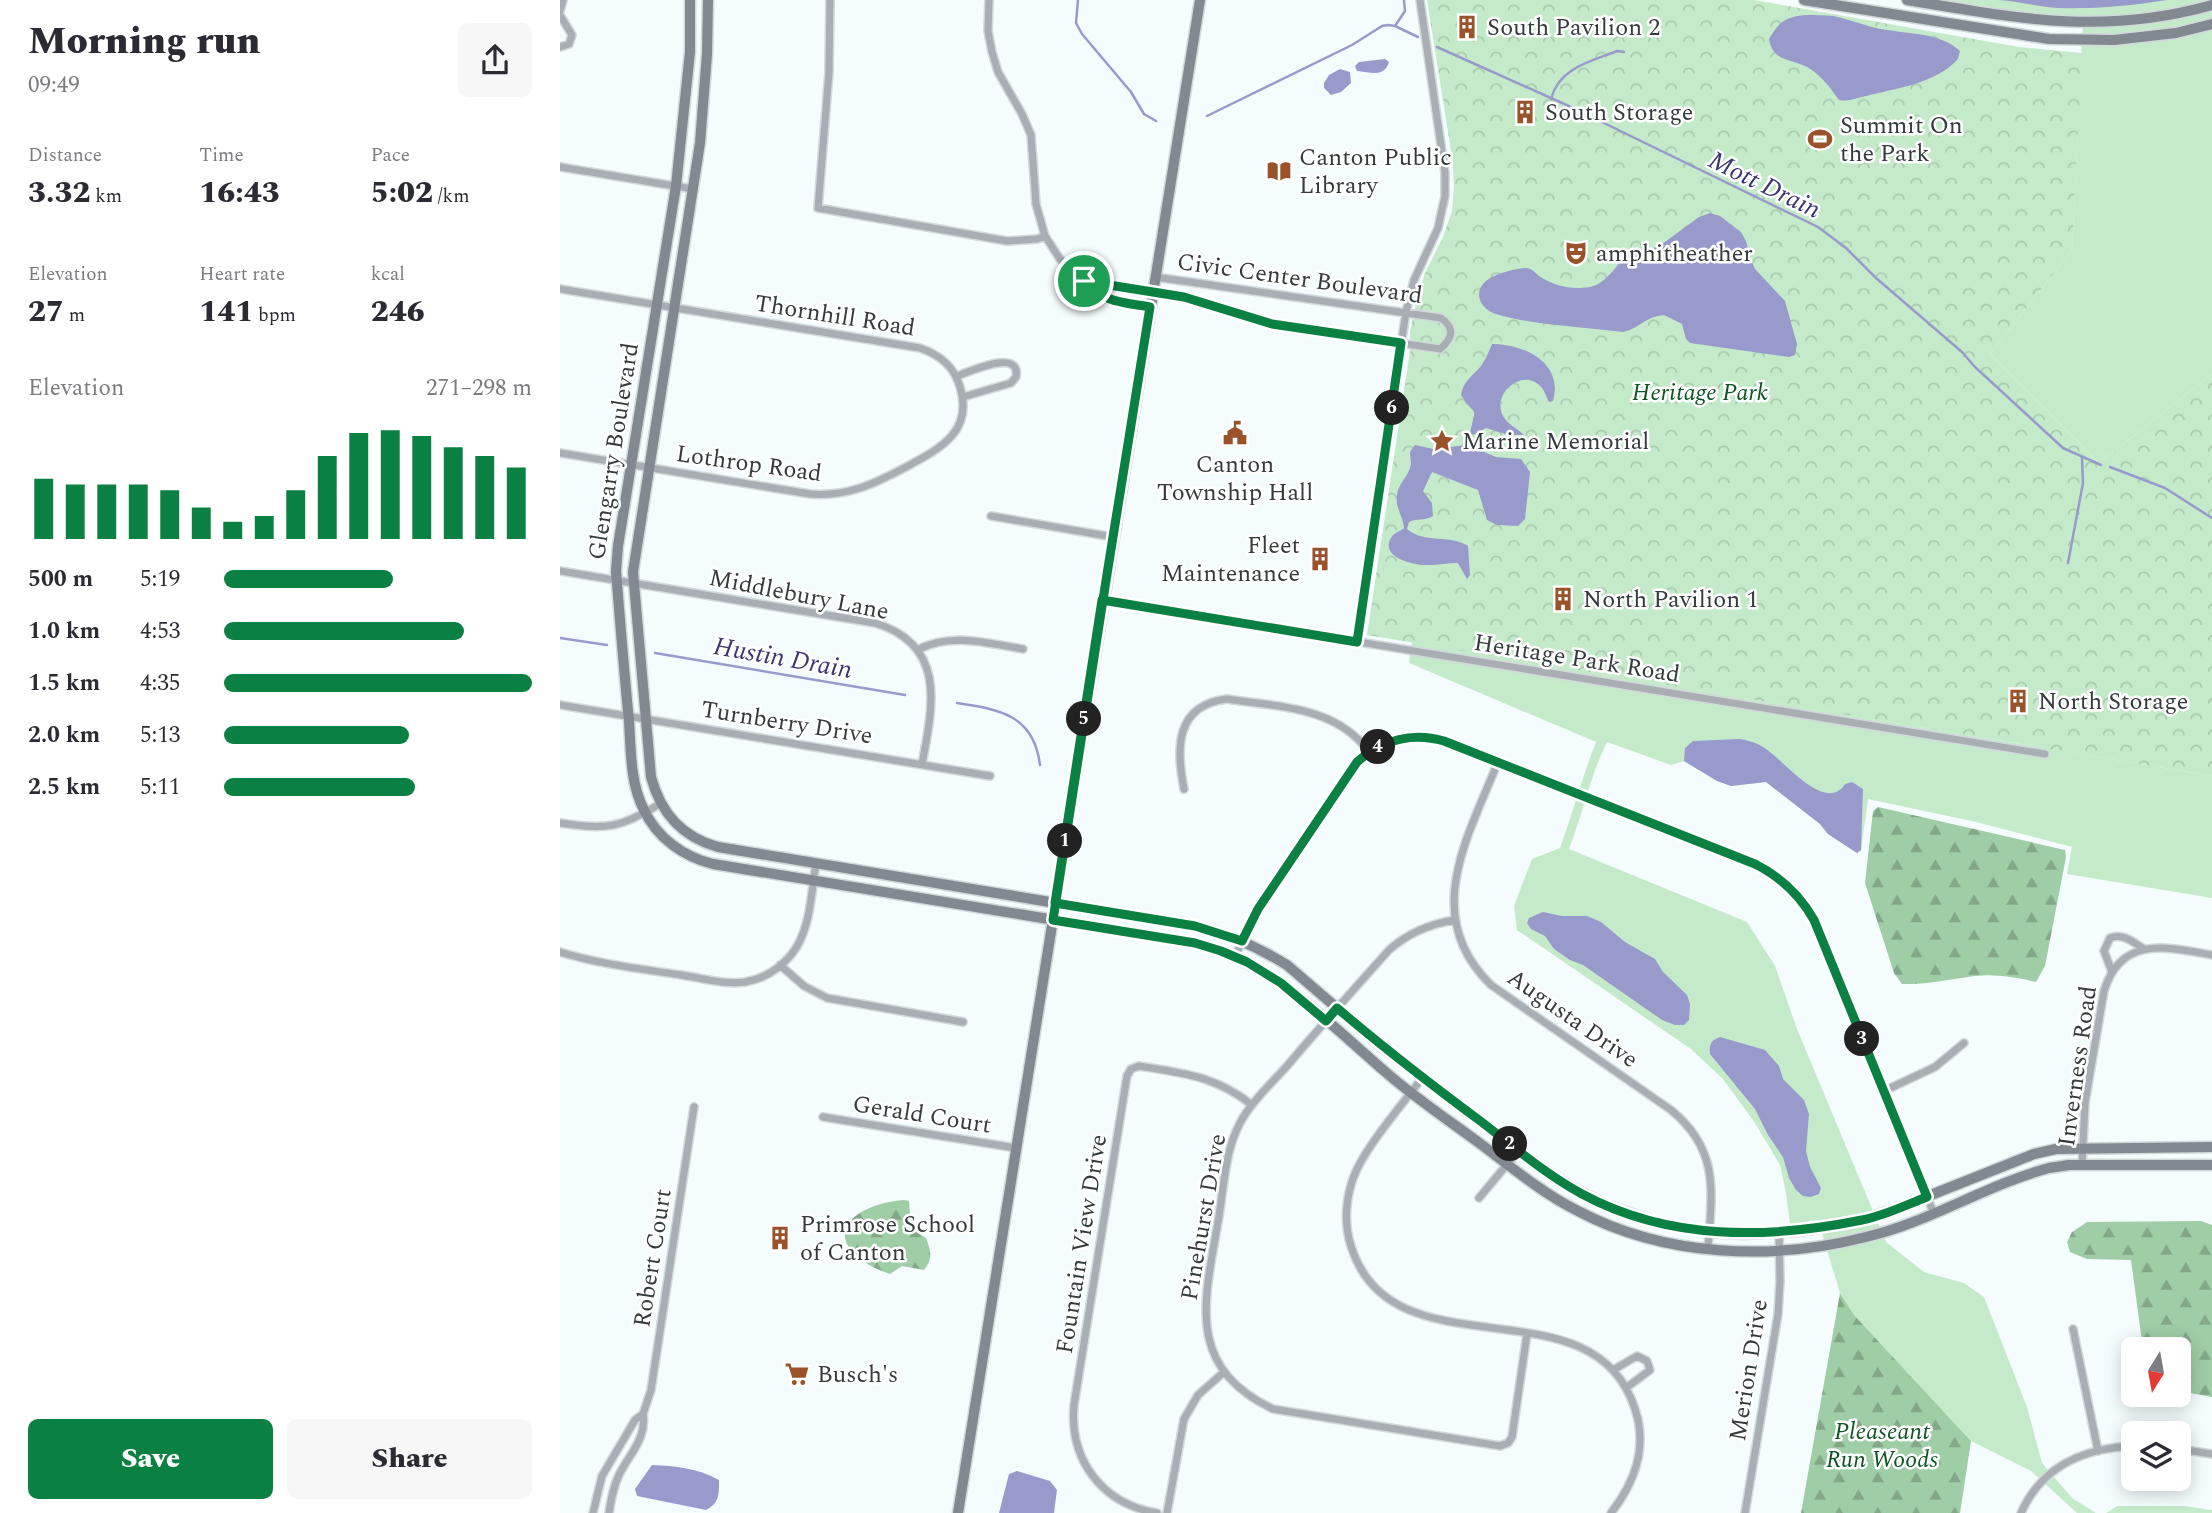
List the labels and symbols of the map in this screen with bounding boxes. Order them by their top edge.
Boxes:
place label: South Pavilion 2 [1487,10,1660,46]
building icon: South Pavilion 2 [1453,13,1481,41]
place label: South Storage [1545,95,1693,131]
building icon: South Storage [1511,98,1539,126]
place label: Summit On the Park [1840,108,1963,172]
sports icon: Summit On the Park [1806,125,1834,153]
place label: Canton Public Library [1299,140,1452,204]
water label: Mott Drain [1701,140,1828,229]
library icon: Canton Public Library [1265,157,1293,185]
place label: amphitheather [1596,236,1753,272]
theatre icon: amphitheather [1562,239,1590,267]
street label: Civic Center Boulevard [1175,244,1425,314]
pin [1054,251,1114,311]
street label: Thornhill Road [752,286,918,346]
street label: Glengarry Boulevard [579,340,649,562]
park label: Heritage Park [1632,375,1768,411]
pin: 6 [1374,390,1410,426]
public building icon: Canton Township Hall [1221,419,1249,447]
place label: Marine Memorial [1462,424,1649,460]
place icon: Marine Memorial [1428,427,1456,455]
street label: Lothrop Road [674,436,824,492]
place label: Canton Township Hall [1157,447,1313,511]
place label: Fleet Maintenance [1161,528,1300,592]
building icon: Fleet Maintenance [1306,545,1334,573]
street label: Middlebury Lane [706,560,892,630]
place label: North Pavilion 1 [1583,582,1758,618]
building icon: North Pavilion 1 [1549,585,1577,613]
street label: Heritage Park Road [1471,625,1683,693]
water label: Hustin Drain [710,626,856,690]
place label: North Storage [2038,684,2188,720]
building icon: North Storage [2004,687,2032,715]
street label: Turnberry Drive [699,692,875,754]
pin: 5 [1066,702,1102,736]
pin: 4 [1360,730,1396,764]
pin: 1 [1048,824,1082,858]
street label: Augusta Drive [1500,960,1645,1077]
street label: Inverness Road [2049,983,2107,1149]
pin: 3 [1844,1021,1880,1056]
street label: Gerald Court [850,1086,994,1144]
pin: 2 [1492,1126,1528,1162]
street label: Pinehurst Drive [1172,1131,1236,1303]
street label: Fountain View Drive [1047,1132,1117,1357]
street label: Robert Court [624,1186,682,1330]
place label: Primrose School of Canton [800,1207,975,1271]
building icon: Primrose School of Canton [766,1224,794,1252]
street label: Merion Drive [1720,1297,1778,1444]
north arrow [2121,1337,2191,1407]
place label: Busch's [817,1357,898,1393]
supermarket icon: Busch's [783,1360,811,1388]
park label: Pleaseant Run Woods [1826,1414,1938,1478]

